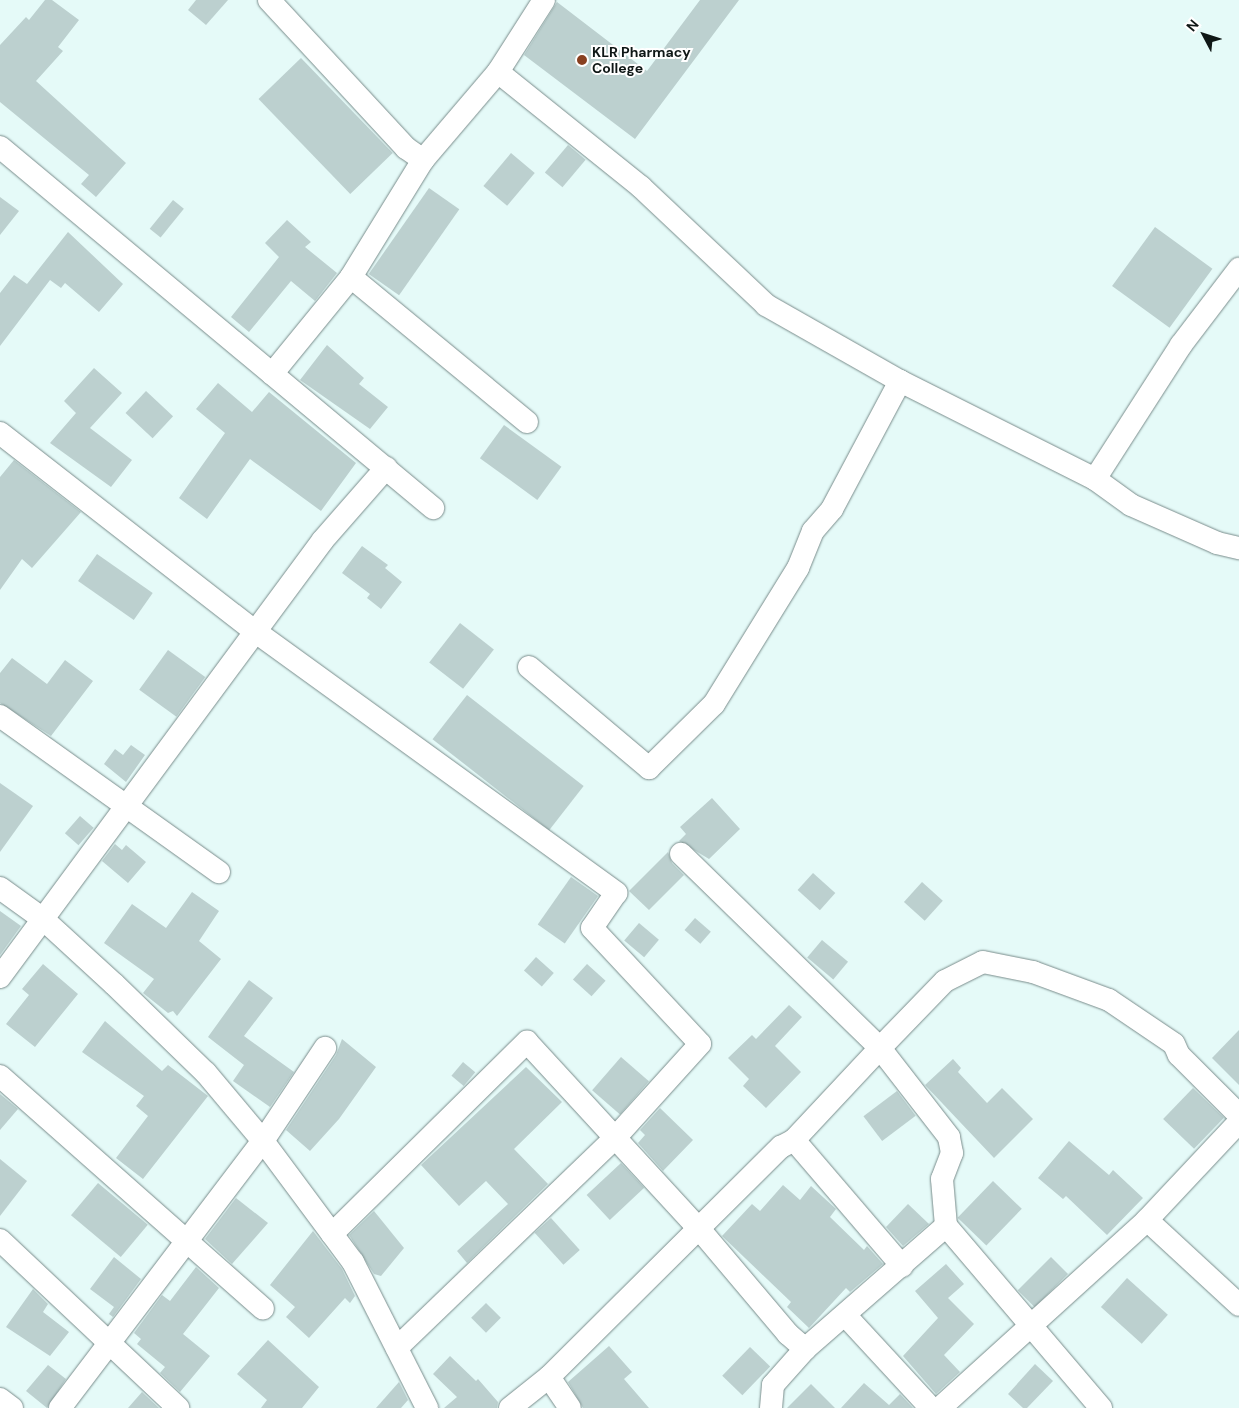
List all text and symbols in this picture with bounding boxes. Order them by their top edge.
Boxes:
north arrow [1179,10,1229,60]
text: N [1182,16,1203,35]
place label: KLR Pharmacy College [592,44,691,76]
marker: KLR Pharmacy College [576,54,588,66]

